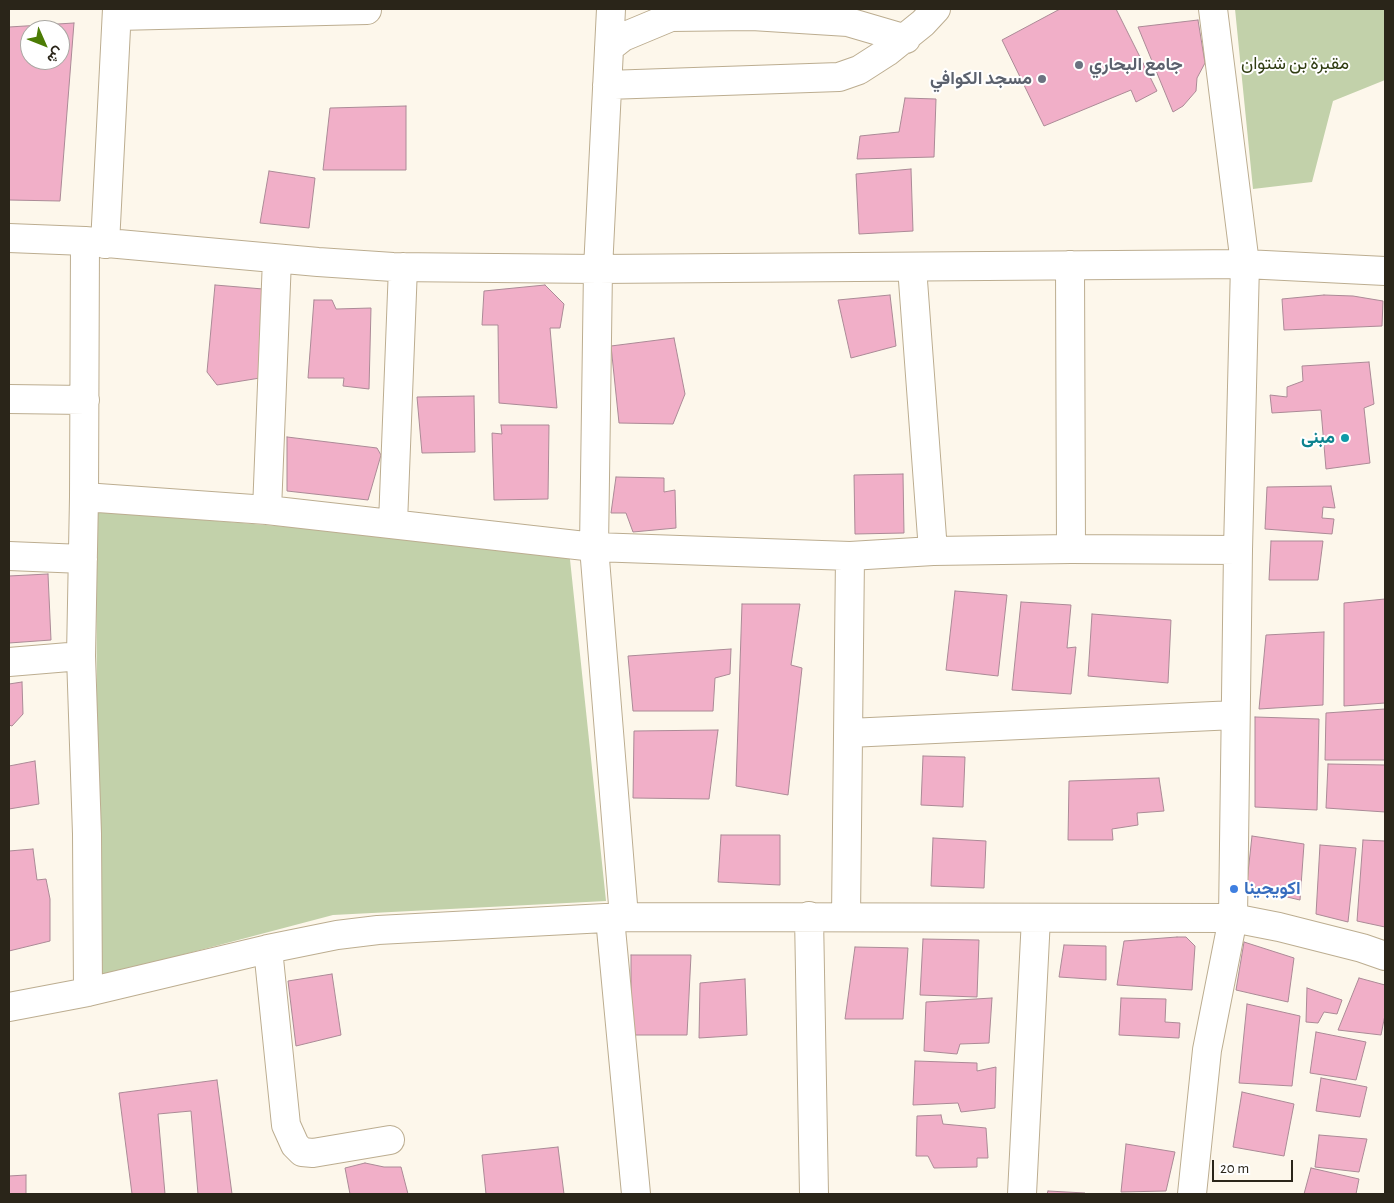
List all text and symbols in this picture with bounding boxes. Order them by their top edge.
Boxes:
north arrow [20,20,70,70]
text: ش [44,44,66,66]
park label: مقبرة بن شتوان [1241,53,1349,75]
place label: جامع البحاري [1089,54,1183,76]
marker: جامع البحاري [1073,59,1085,71]
place label: مسجد الكوافي [930,68,1032,90]
marker: مسجد الكوافي [1036,73,1048,85]
place label: مبنى [1301,427,1335,449]
marker: مبنى [1339,432,1351,444]
place label: اكويجينا [1244,878,1301,900]
marker: اكويجينا [1228,883,1240,895]
scale bar [1214,1150,1295,1182]
text: 20 m [1220,1161,1249,1176]

